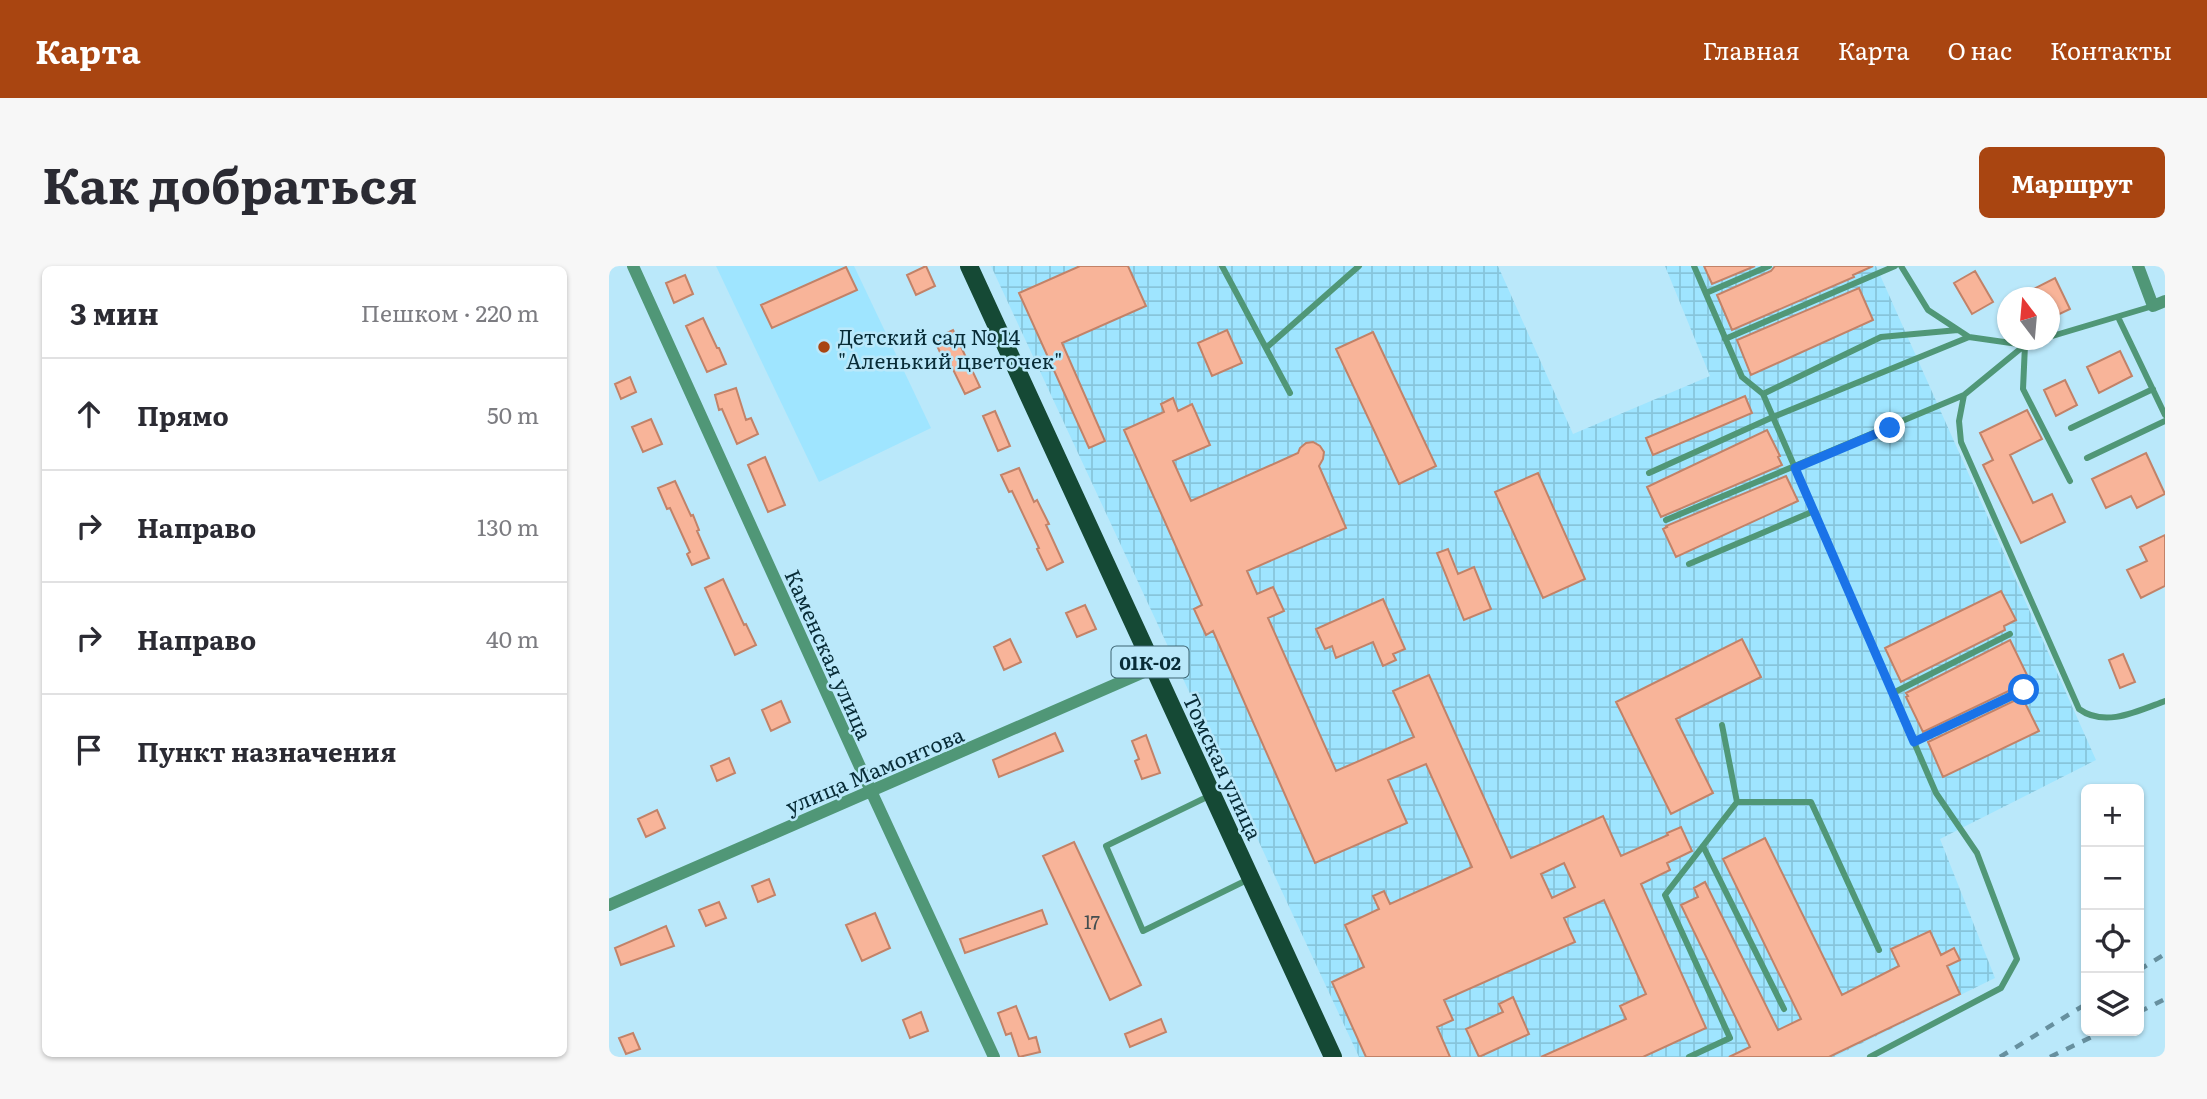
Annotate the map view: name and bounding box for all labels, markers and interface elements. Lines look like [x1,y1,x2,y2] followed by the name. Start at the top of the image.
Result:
[35,25,141,74] text: Карта
[1702,32,1800,67] text: Главная
[1838,32,1910,67] text: Карта
[1948,32,2012,67] text: О нас
[2050,32,2172,67] text: Контакты
[42,146,418,219] text: Как добраться
[1979,147,2165,218] button: Маршрут
[1997,287,2060,350] north arrow
[70,290,159,334] text: 3 мин
[361,295,539,329] text: Пешком · 220 m
[838,320,1062,375] place label: Детский сад № 14 "Аленький цветочек"
[816,339,832,355] marker: Детский сад № 14 "Аленький цветочек"
[70,395,108,433] icon: ahead
[137,395,229,434] text: Прямо
[487,397,539,431] text: 50 m
[1874,412,1905,443] route end
[70,507,108,545] icon: right
[137,507,256,546] text: Направо
[477,509,539,543] text: 130 m
[779,564,882,745] street label: Каменская улица
[70,619,108,657] icon: right
[137,619,256,658] text: Направо
[486,621,539,655] text: 40 m
[1112,646,1189,678] road number: 01К-02
[2008,674,2039,705] route start
[1177,688,1272,845] street label: Томская улица
[780,717,969,821] street label: улица Мамонтова
[70,731,108,769] icon: arrive
[137,731,396,770] text: Пункт назначения
[2081,784,2144,1036] map controls
[2081,784,2144,847] button: +
[2081,847,2144,910] button: −
[1084,908,1100,935] house number: 17
[2081,910,2144,973] button: locate
[2081,973,2144,1036] button: layers

